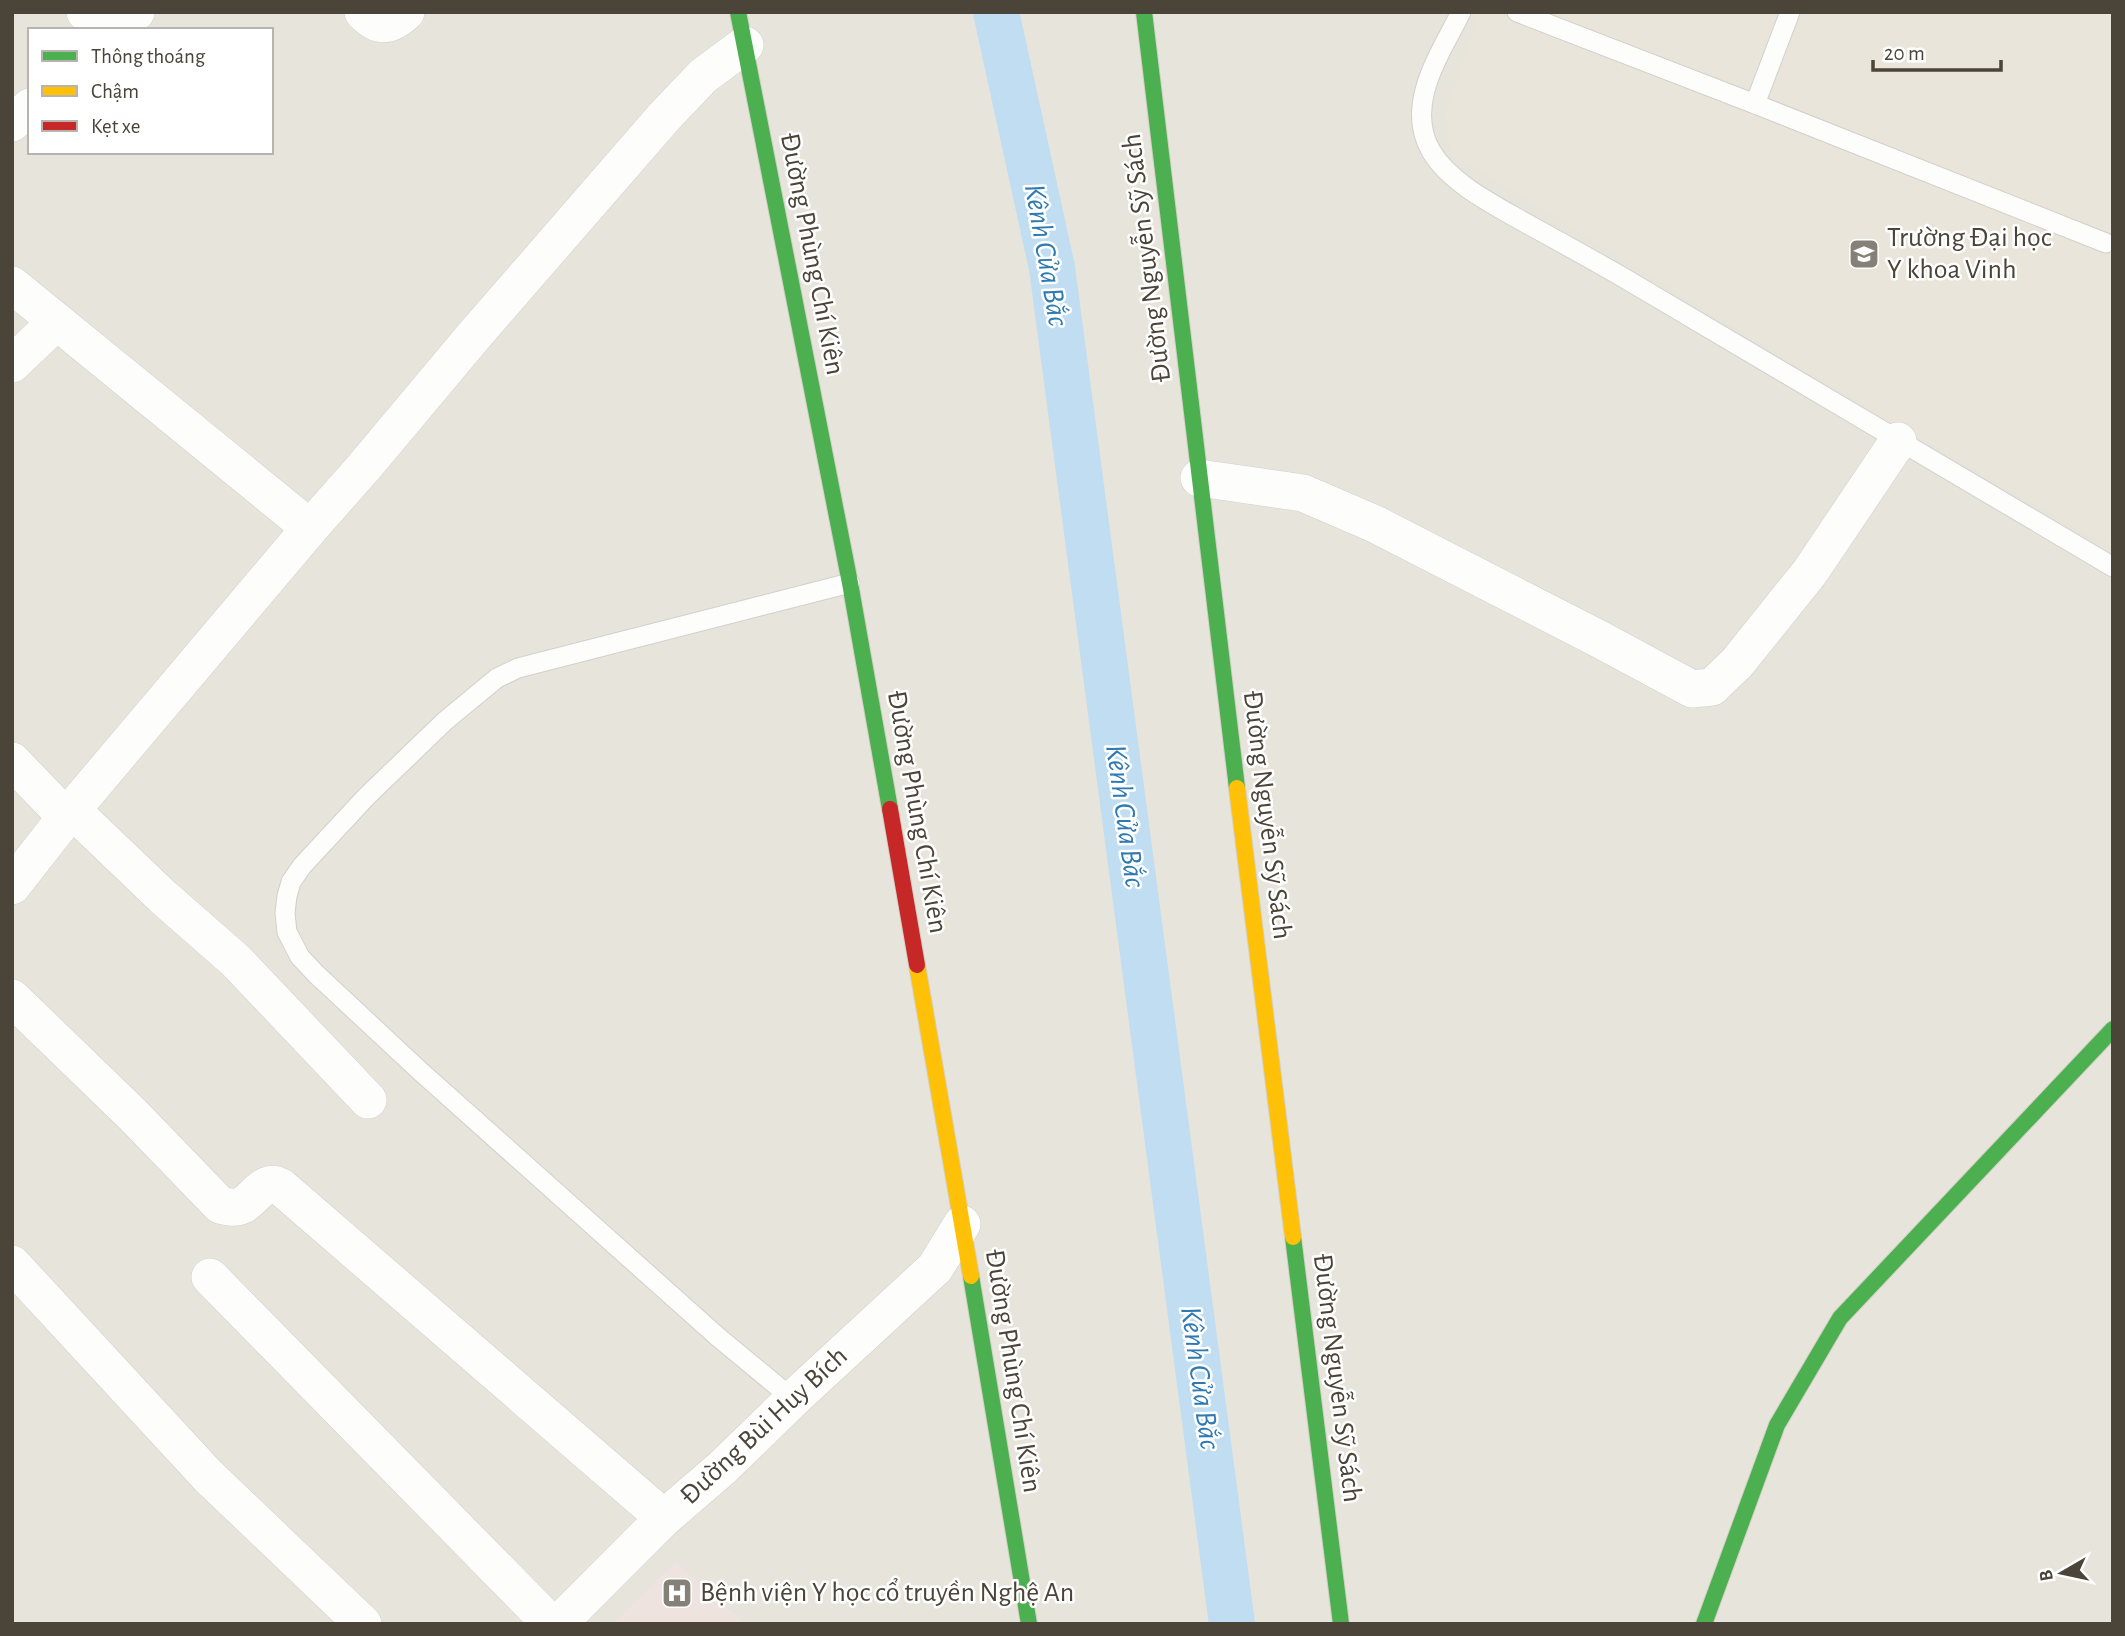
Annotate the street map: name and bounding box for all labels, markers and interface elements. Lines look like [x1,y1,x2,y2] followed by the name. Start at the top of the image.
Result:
[28,28,273,154] legend
[1873,28,2001,72] scale bar
[1884,43,1925,64] text: 20 m
[91,46,206,67] text: Thông thoáng
[91,81,139,102] text: Chậm
[91,116,140,137] text: Kẹt xe
[775,131,849,377] street label: Đường Phùng Chí Kiên
[1117,132,1176,384] street label: Đường Nguyễn Sỹ Sách
[1019,182,1073,329] water label: Kênh Cửa Bắc
[1887,224,2052,284] place label: Trường Đại học Y khoa Vinh
[1847,237,1881,271] school or university icon: Trường Đại học Y khoa Vinh
[882,688,952,936] street label: Đường Phùng Chí Kiên
[1238,689,1297,941] street label: Đường Nguyễn Sỹ Sách
[1100,743,1150,890] water label: Kênh Cửa Bắc
[980,1247,1046,1495] street label: Đường Phùng Chí Kiên
[1308,1252,1367,1504] street label: Đường Nguyễn Sỹ Sách
[1175,1305,1225,1452] water label: Kênh Cửa Bắc
[675,1342,853,1510] street label: Đường Bùi Huy Bích
[2027,1538,2097,1608] north arrow
[2036,1568,2057,1582] text: B
[660,1576,694,1610] hospital icon: Bệnh viện Y học cổ truyền Nghệ An
[700,1578,1074,1607] place label: Bệnh viện Y học cổ truyền Nghệ An

